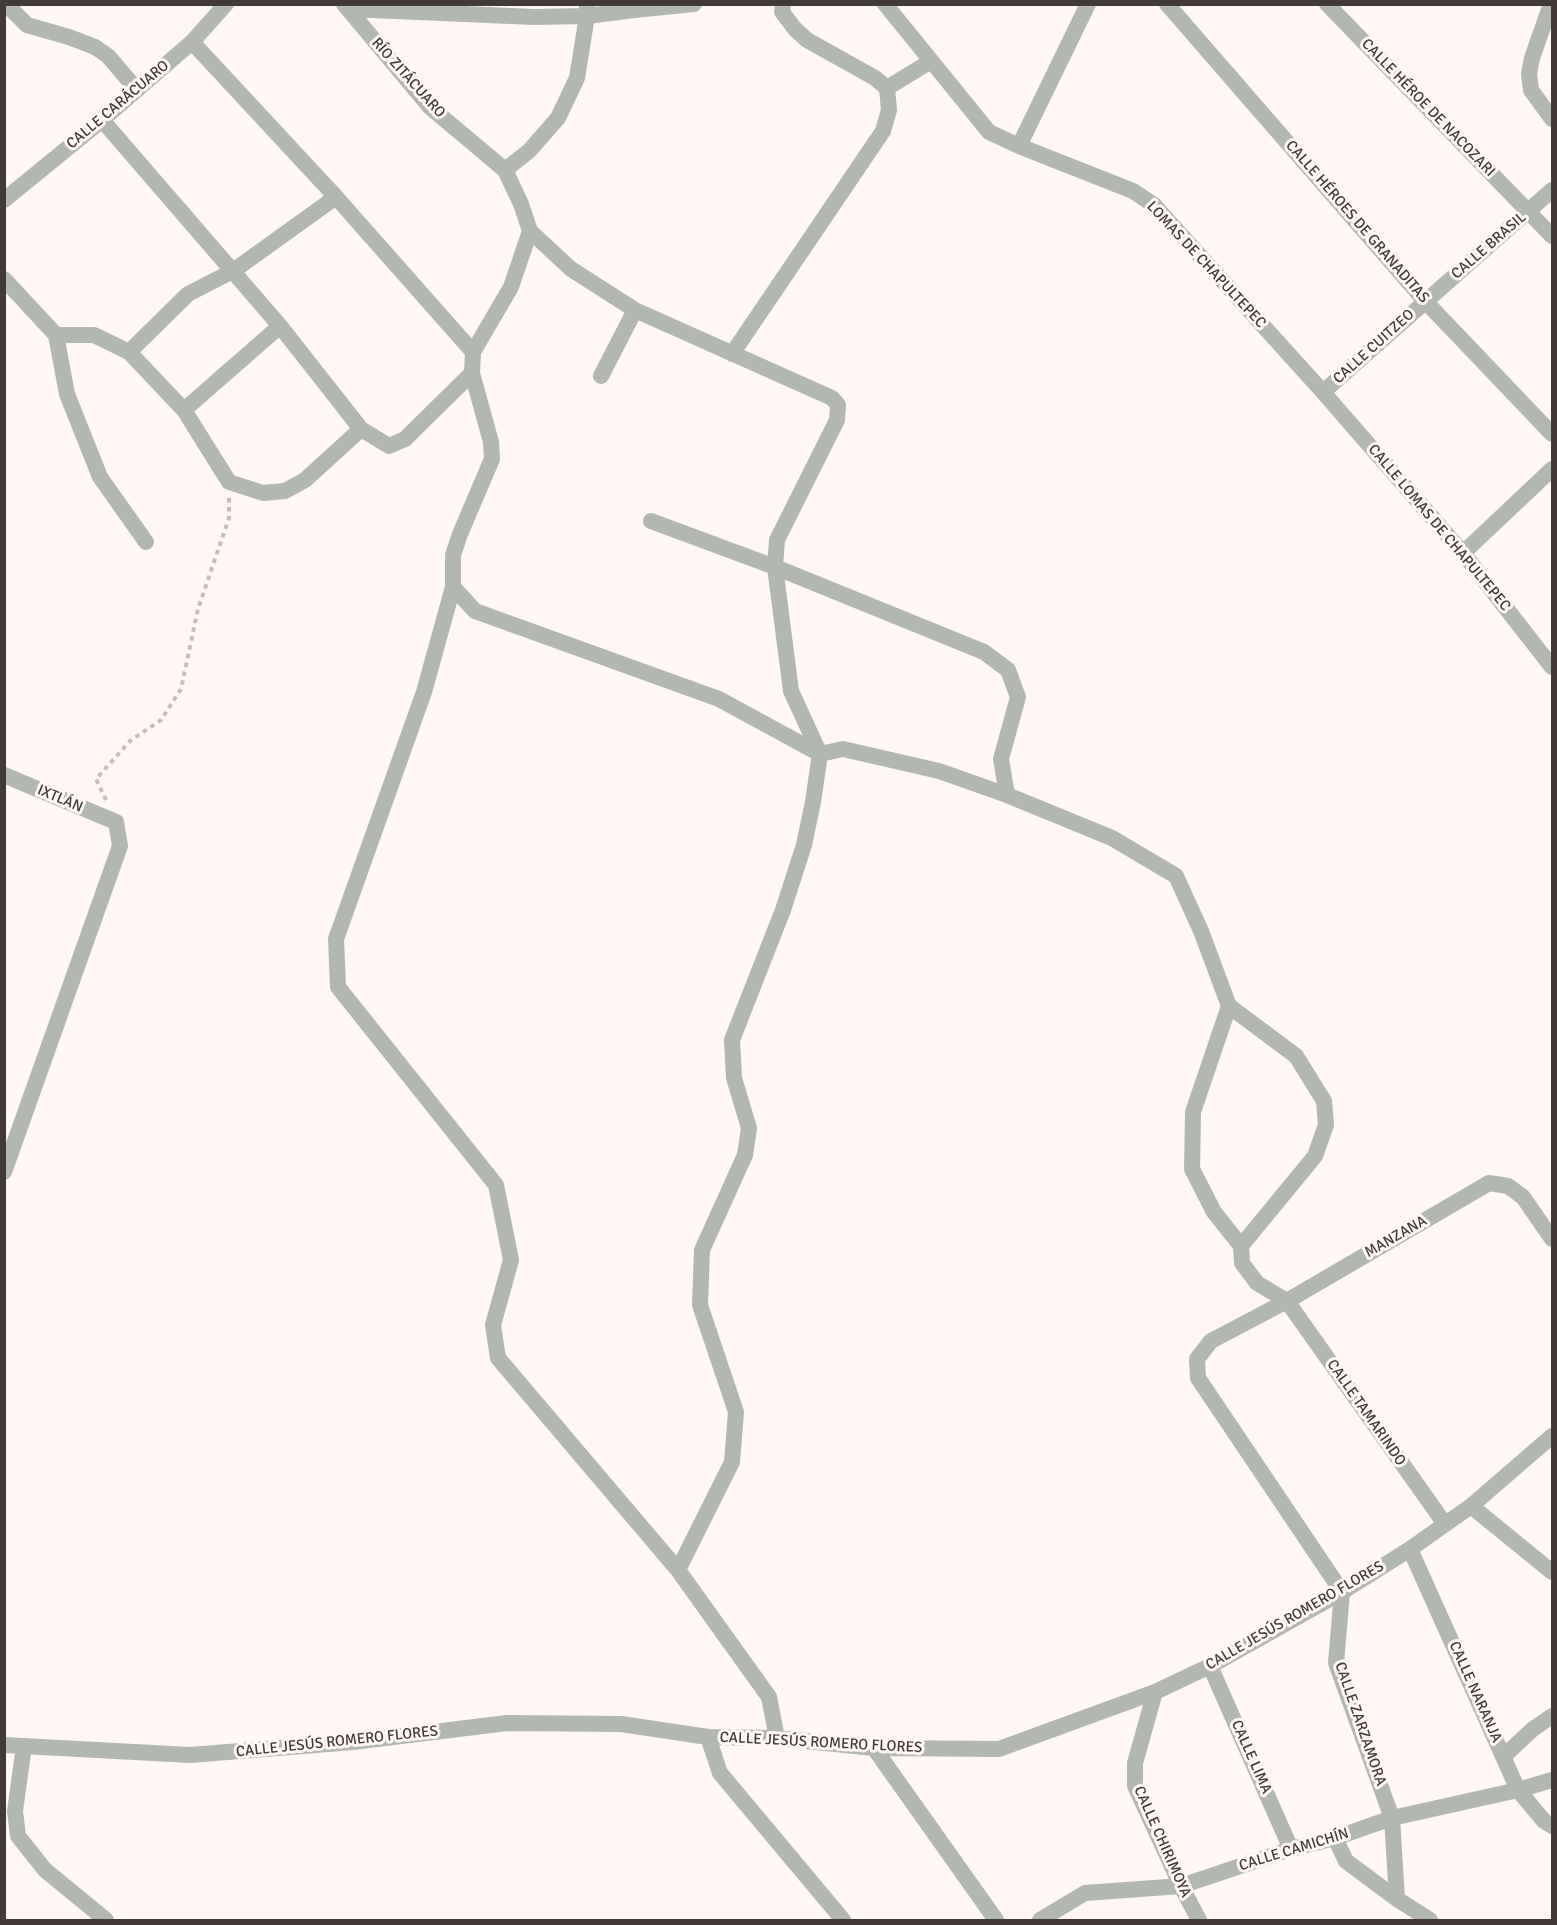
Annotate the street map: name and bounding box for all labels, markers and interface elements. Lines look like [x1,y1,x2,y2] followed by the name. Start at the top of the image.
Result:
[367,34,449,122] street label: RÍO ZITÁCUARO
[1357,35,1499,181] street label: CALLE HÉROE DE NACOZARI
[63,57,173,153] street label: CALLE CARÁCUARO
[1281,137,1433,307] street label: CALLE HÉROES DE GRANADITAS
[1143,198,1269,332] street label: LOMAS DE CHAPULTEPEC
[1448,209,1530,283] street label: CALLE BRASIL
[1330,306,1418,388] street label: CALLE CUITZEO
[1364,441,1514,615] street label: CALLE LOMAS DE CHAPULTEPEC
[35,781,85,817] street label: IXTLÁN
[1362,1212,1430,1262] street label: MANZANA
[1323,1356,1409,1470] street label: CALLE TAMARINDO
[1203,1558,1387,1674] street label: CALLE JESÚS ROMERO FLORES
[1445,1639,1505,1745] street label: CALLE NARANJA
[1330,1660,1390,1788] street label: CALLE ZARZAMORA
[1227,1717,1275,1797] street label: CALLE LIMA
[235,1722,439,1762] street label: CALLE JESÚS ROMERO FLORES
[719,1729,923,1757] street label: CALLE JESÚS ROMERO FLORES
[1129,1784,1195,1900] street label: CALLE CHIRIMOYA
[1237,1825,1351,1875] street label: CALLE CAMICHÍN

